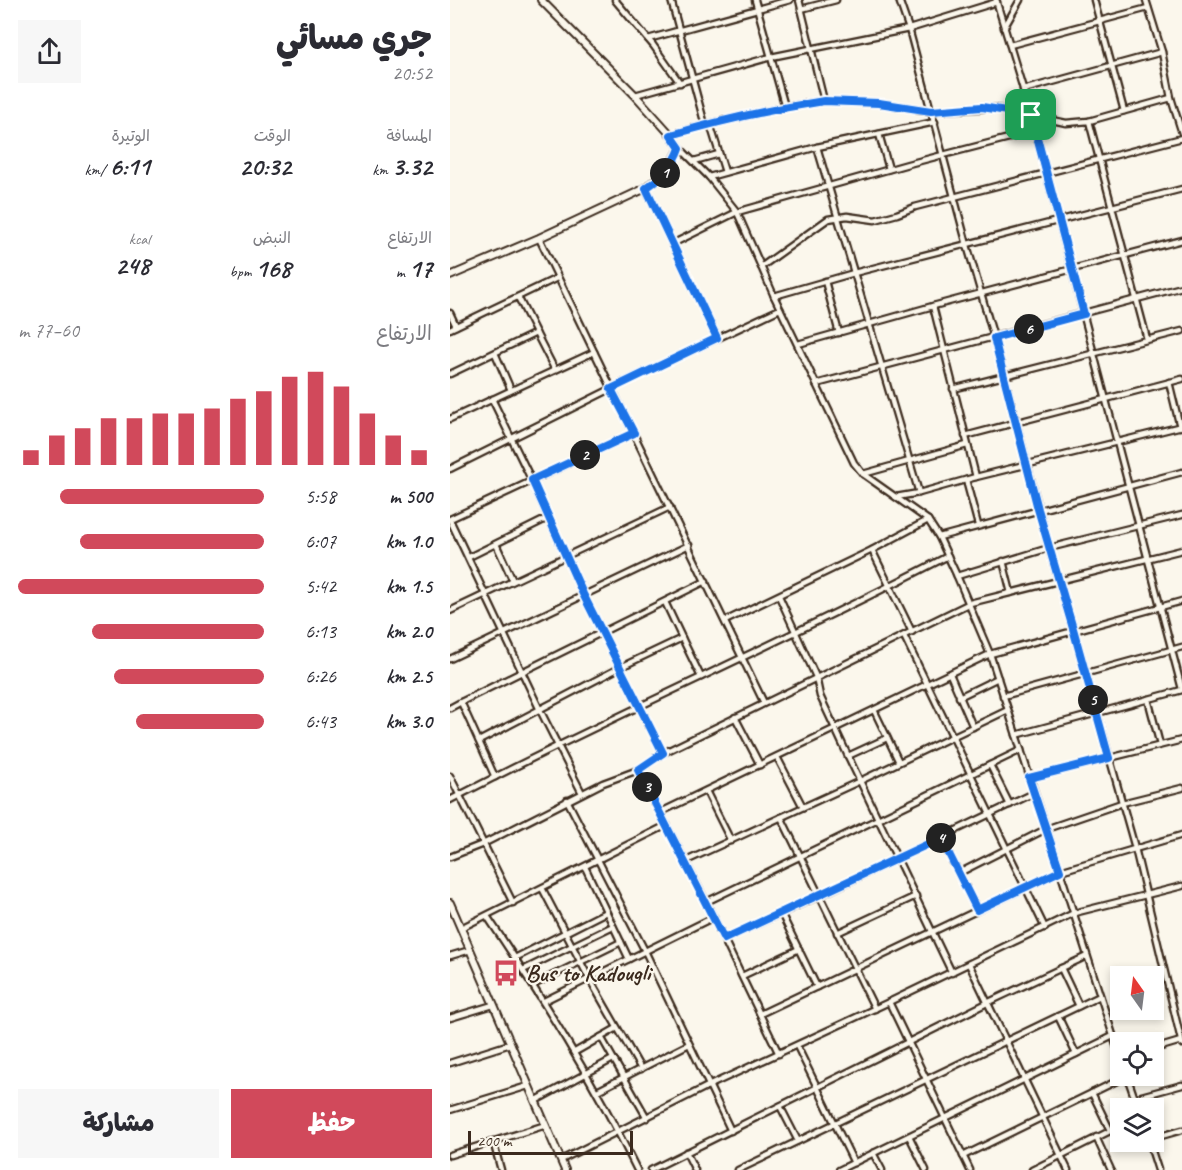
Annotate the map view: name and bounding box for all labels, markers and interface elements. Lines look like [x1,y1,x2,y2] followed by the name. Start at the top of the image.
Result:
[276,17,432,59] text: جري مسائي
[18,20,81,83] button: share
[392,61,432,86] text: 20:52
[1005,89,1056,140] pin
[1014,98,1047,131] icon: arrive
[111,126,150,146] text: الوتيرة
[254,126,291,146] text: الوقت
[386,126,432,146] text: المسافة
[109,150,150,183] text: 6:11
[239,150,291,183] text: 20:32
[392,150,432,183] text: 3.32
[650,158,680,188] pin: 1
[84,160,109,180] text: /km
[372,160,392,180] text: km
[661,163,669,183] text: 1
[253,228,291,248] text: النبض
[387,228,432,248] text: الارتفاع
[129,229,150,249] text: kcal
[115,249,150,282] text: 248
[255,252,291,285] text: 168
[409,252,432,285] text: 17
[230,262,255,282] text: bpm
[396,262,409,282] text: m
[1014,314,1044,344] pin: 6
[18,318,79,343] text: 60–77 m
[1025,319,1033,339] text: 6
[376,321,432,346] text: الارتفاع
[570,440,600,470] pin: 2
[581,445,589,465] text: 2
[305,484,336,509] text: 5:58
[389,484,432,509] text: 500 m
[305,529,336,554] text: 6:07
[385,529,432,554] text: 1.0 km
[305,574,336,599] text: 5:42
[386,574,432,599] text: 1.5 km
[305,619,336,644] text: 6:13
[385,619,432,644] text: 2.0 km
[305,664,336,689] text: 6:26
[386,664,432,689] text: 2.5 km
[1078,685,1108,715] pin: 5
[1090,690,1096,710] text: 5
[305,709,336,734] text: 6:43
[385,709,432,734] text: 3.0 km
[632,772,662,802] pin: 3
[643,777,651,797] text: 3
[926,823,956,853] pin: 4
[937,828,945,848] text: 4
[491,958,521,988] bus stop icon: Bus to Kadougli
[526,958,654,988] place label: Bus to Kadougli
[1110,966,1164,1020] north arrow
[1110,966,1164,1152] map controls
[1110,1032,1164,1086] button: locate
[18,1089,219,1158] button: مشاركة
[231,1089,432,1158] button: حفظ
[1110,1098,1164,1152] button: layers
[468,1128,633,1156] scale bar
[477,1131,511,1151] text: 200 m

